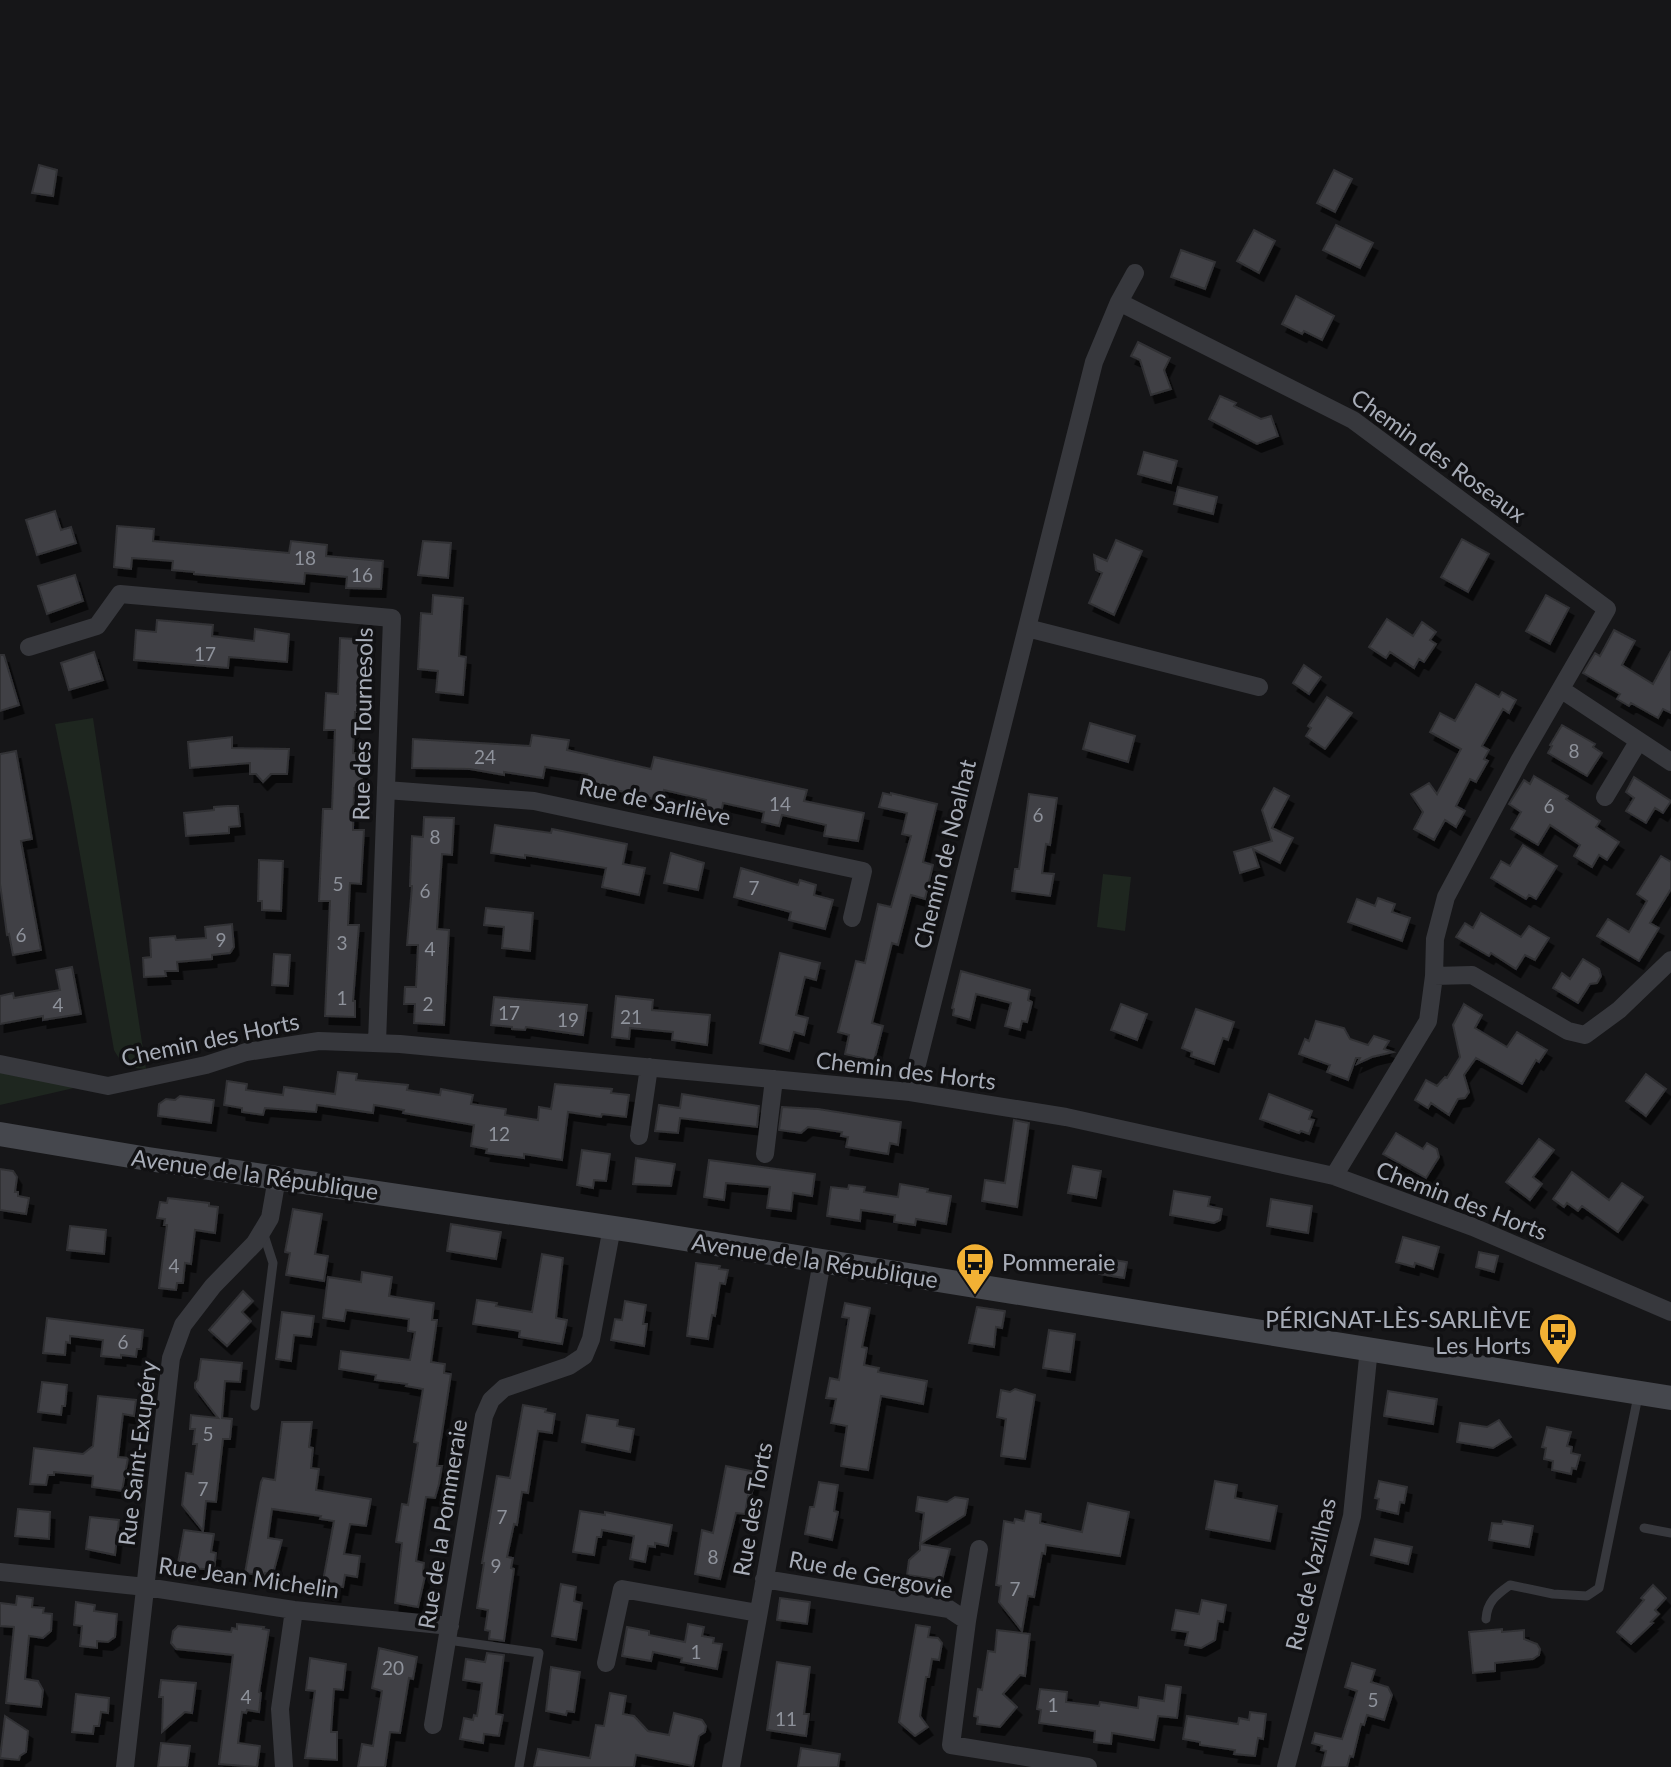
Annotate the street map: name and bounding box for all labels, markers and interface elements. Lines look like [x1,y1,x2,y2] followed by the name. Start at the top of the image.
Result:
[1346,382,1532,528] street label: Chemin des Roseaux
[294,546,316,569] house number: 18
[351,563,373,586] house number: 16
[346,627,378,821] street label: Rue des Tournesols
[194,642,216,665] house number: 17
[1568,739,1580,762] house number: 8
[474,745,496,768] house number: 24
[907,756,981,951] street label: Chemin de Noalhat
[577,771,733,831] street label: Rue de Sarliève
[769,792,791,815] house number: 14
[1543,794,1555,817] house number: 6
[1032,803,1044,826] house number: 6
[429,825,441,848] house number: 8
[332,872,344,895] house number: 5
[748,876,760,899] house number: 7
[419,879,431,902] house number: 6
[15,923,27,946] house number: 6
[215,928,227,951] house number: 9
[336,931,348,954] house number: 3
[424,937,436,960] house number: 4
[336,986,348,1009] house number: 1
[422,992,434,1015] house number: 2
[52,993,64,1016] house number: 4
[498,1001,520,1024] house number: 17
[620,1005,642,1028] house number: 21
[118,1006,302,1072] street label: Chemin des Horts
[557,1008,579,1031] house number: 19
[814,1045,998,1095] street label: Chemin des Horts
[488,1122,510,1145] house number: 12
[130,1143,380,1205] street label: Avenue de la République
[1372,1154,1552,1246] street label: Chemin des Horts
[690,1227,940,1293] street label: Avenue de la République
[954,1241,996,1296] bus stop icon: Pommeraie
[1002,1248,1116,1276] place label: Pommeraie
[168,1254,180,1277] house number: 4
[1265,1305,1531,1359] place label: PÉRIGNAT-LÈS-SARLIÈVE Les Horts
[1537,1311,1579,1366] bus stop icon: PÉRIGNAT-LÈS-SARLIÈVE Les Horts
[117,1330,129,1353] house number: 6
[112,1359,162,1547] street label: Rue Saint-Exupéry
[412,1417,472,1631] street label: Rue de la Pommeraie
[202,1422,214,1445] house number: 5
[726,1440,778,1578] street label: Rue des Torts
[197,1477,209,1500] house number: 7
[1279,1495,1341,1653] street label: Rue de Vazilhas
[496,1505,508,1528] house number: 7
[787,1544,955,1604] street label: Rue de Gergovie
[707,1545,719,1568] house number: 8
[157,1550,341,1604] street label: Rue Jean Michelin
[490,1554,502,1577] house number: 9
[1009,1577,1021,1600] house number: 7
[690,1640,702,1663] house number: 1
[382,1656,404,1679] house number: 20
[240,1685,252,1708] house number: 4
[1367,1688,1379,1711] house number: 5
[1047,1693,1059,1716] house number: 1
[775,1707,797,1730] house number: 11

